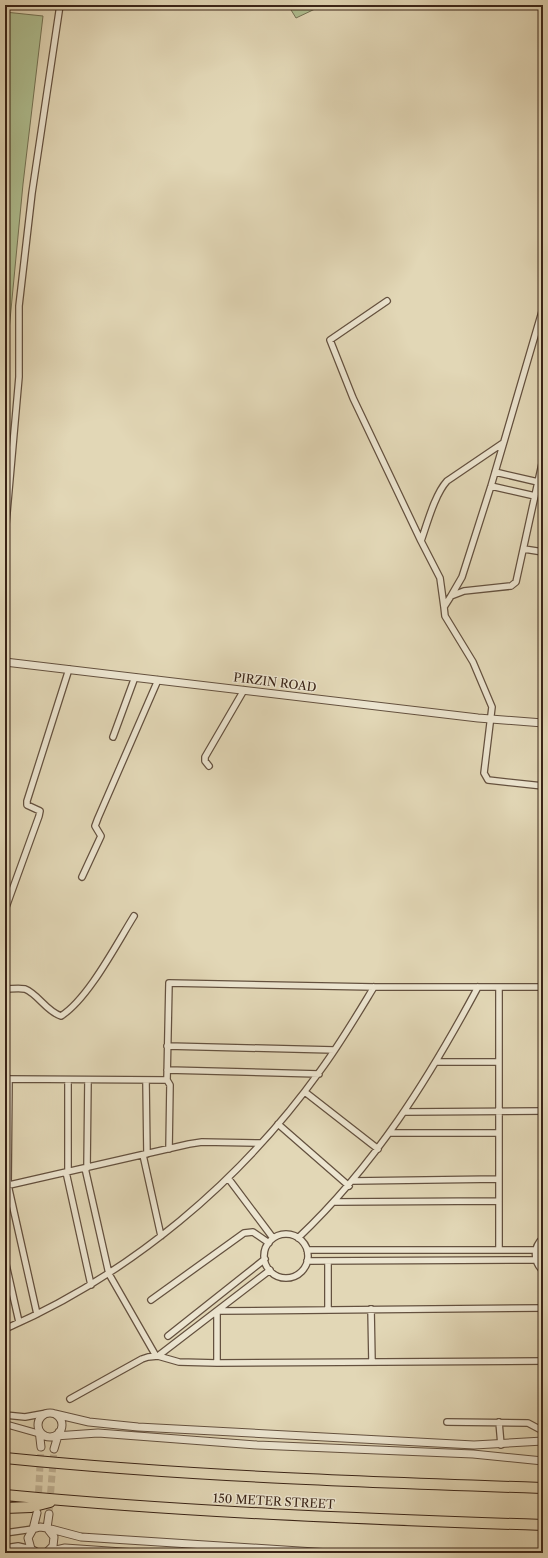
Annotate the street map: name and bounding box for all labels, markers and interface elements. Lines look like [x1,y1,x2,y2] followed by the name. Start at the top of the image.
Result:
[233,669,318,695] street label: PIRZIN ROAD
[213,1490,335,1512] street label: 150 METER STREET

